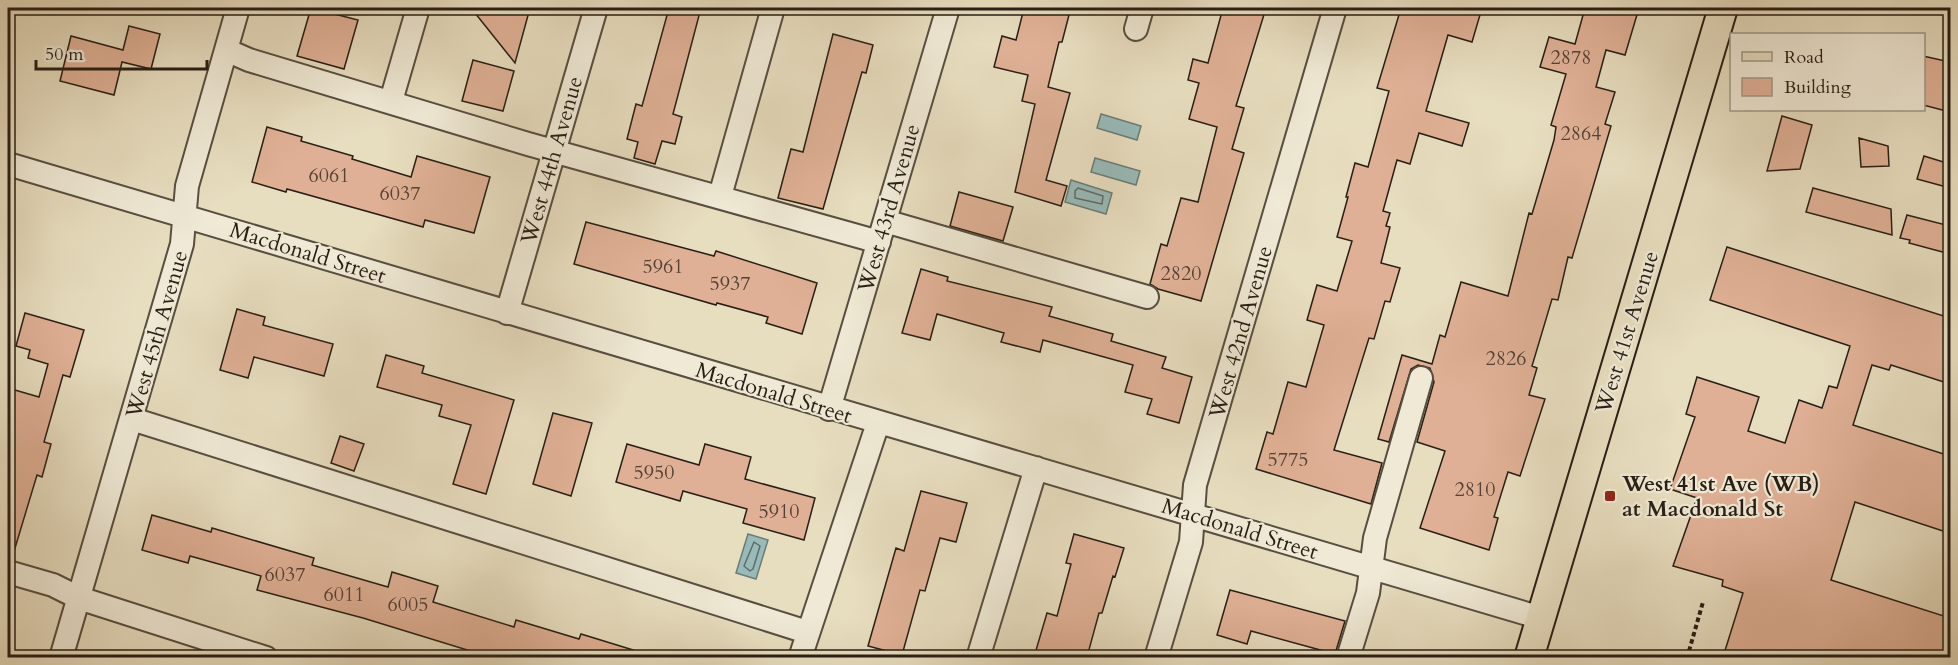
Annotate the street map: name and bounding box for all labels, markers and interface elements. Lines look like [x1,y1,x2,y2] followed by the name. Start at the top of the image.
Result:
[36,33,207,71] scale bar
[1730,33,1925,111] legend
[45,42,84,67] text: 50 m
[1551,44,1591,71] house number: 2878
[1784,45,1824,70] text: Road
[513,73,590,249] street label: West 44th Avenue
[1784,75,1852,100] text: Building
[850,120,927,297] street label: West 43rd Avenue
[1561,120,1601,147] house number: 2864
[309,162,349,189] house number: 6061
[380,180,420,207] house number: 6037
[226,215,390,291] street label: Macdonald Street
[1202,242,1280,423] street label: West 42nd Avenue
[118,247,195,423] street label: West 45th Avenue
[1588,247,1666,418] street label: West 41st Avenue
[643,253,683,280] house number: 5961
[1161,260,1201,287] house number: 2820
[710,270,750,297] house number: 5937
[1486,345,1526,372] house number: 2826
[692,355,856,431] street label: Macdonald Street
[1268,446,1308,473] house number: 5775
[634,459,674,486] house number: 5950
[1621,469,1820,524] place label: West 41st Ave (WB) at Macdonald St
[1455,476,1495,503] house number: 2810
[1603,489,1617,503] marker: West 41st Ave (WB) at Macdonald St
[1158,491,1322,567] street label: Macdonald Street
[759,498,799,525] house number: 5910
[265,561,305,588] house number: 6037
[324,581,364,608] house number: 6011
[388,591,428,618] house number: 6005

